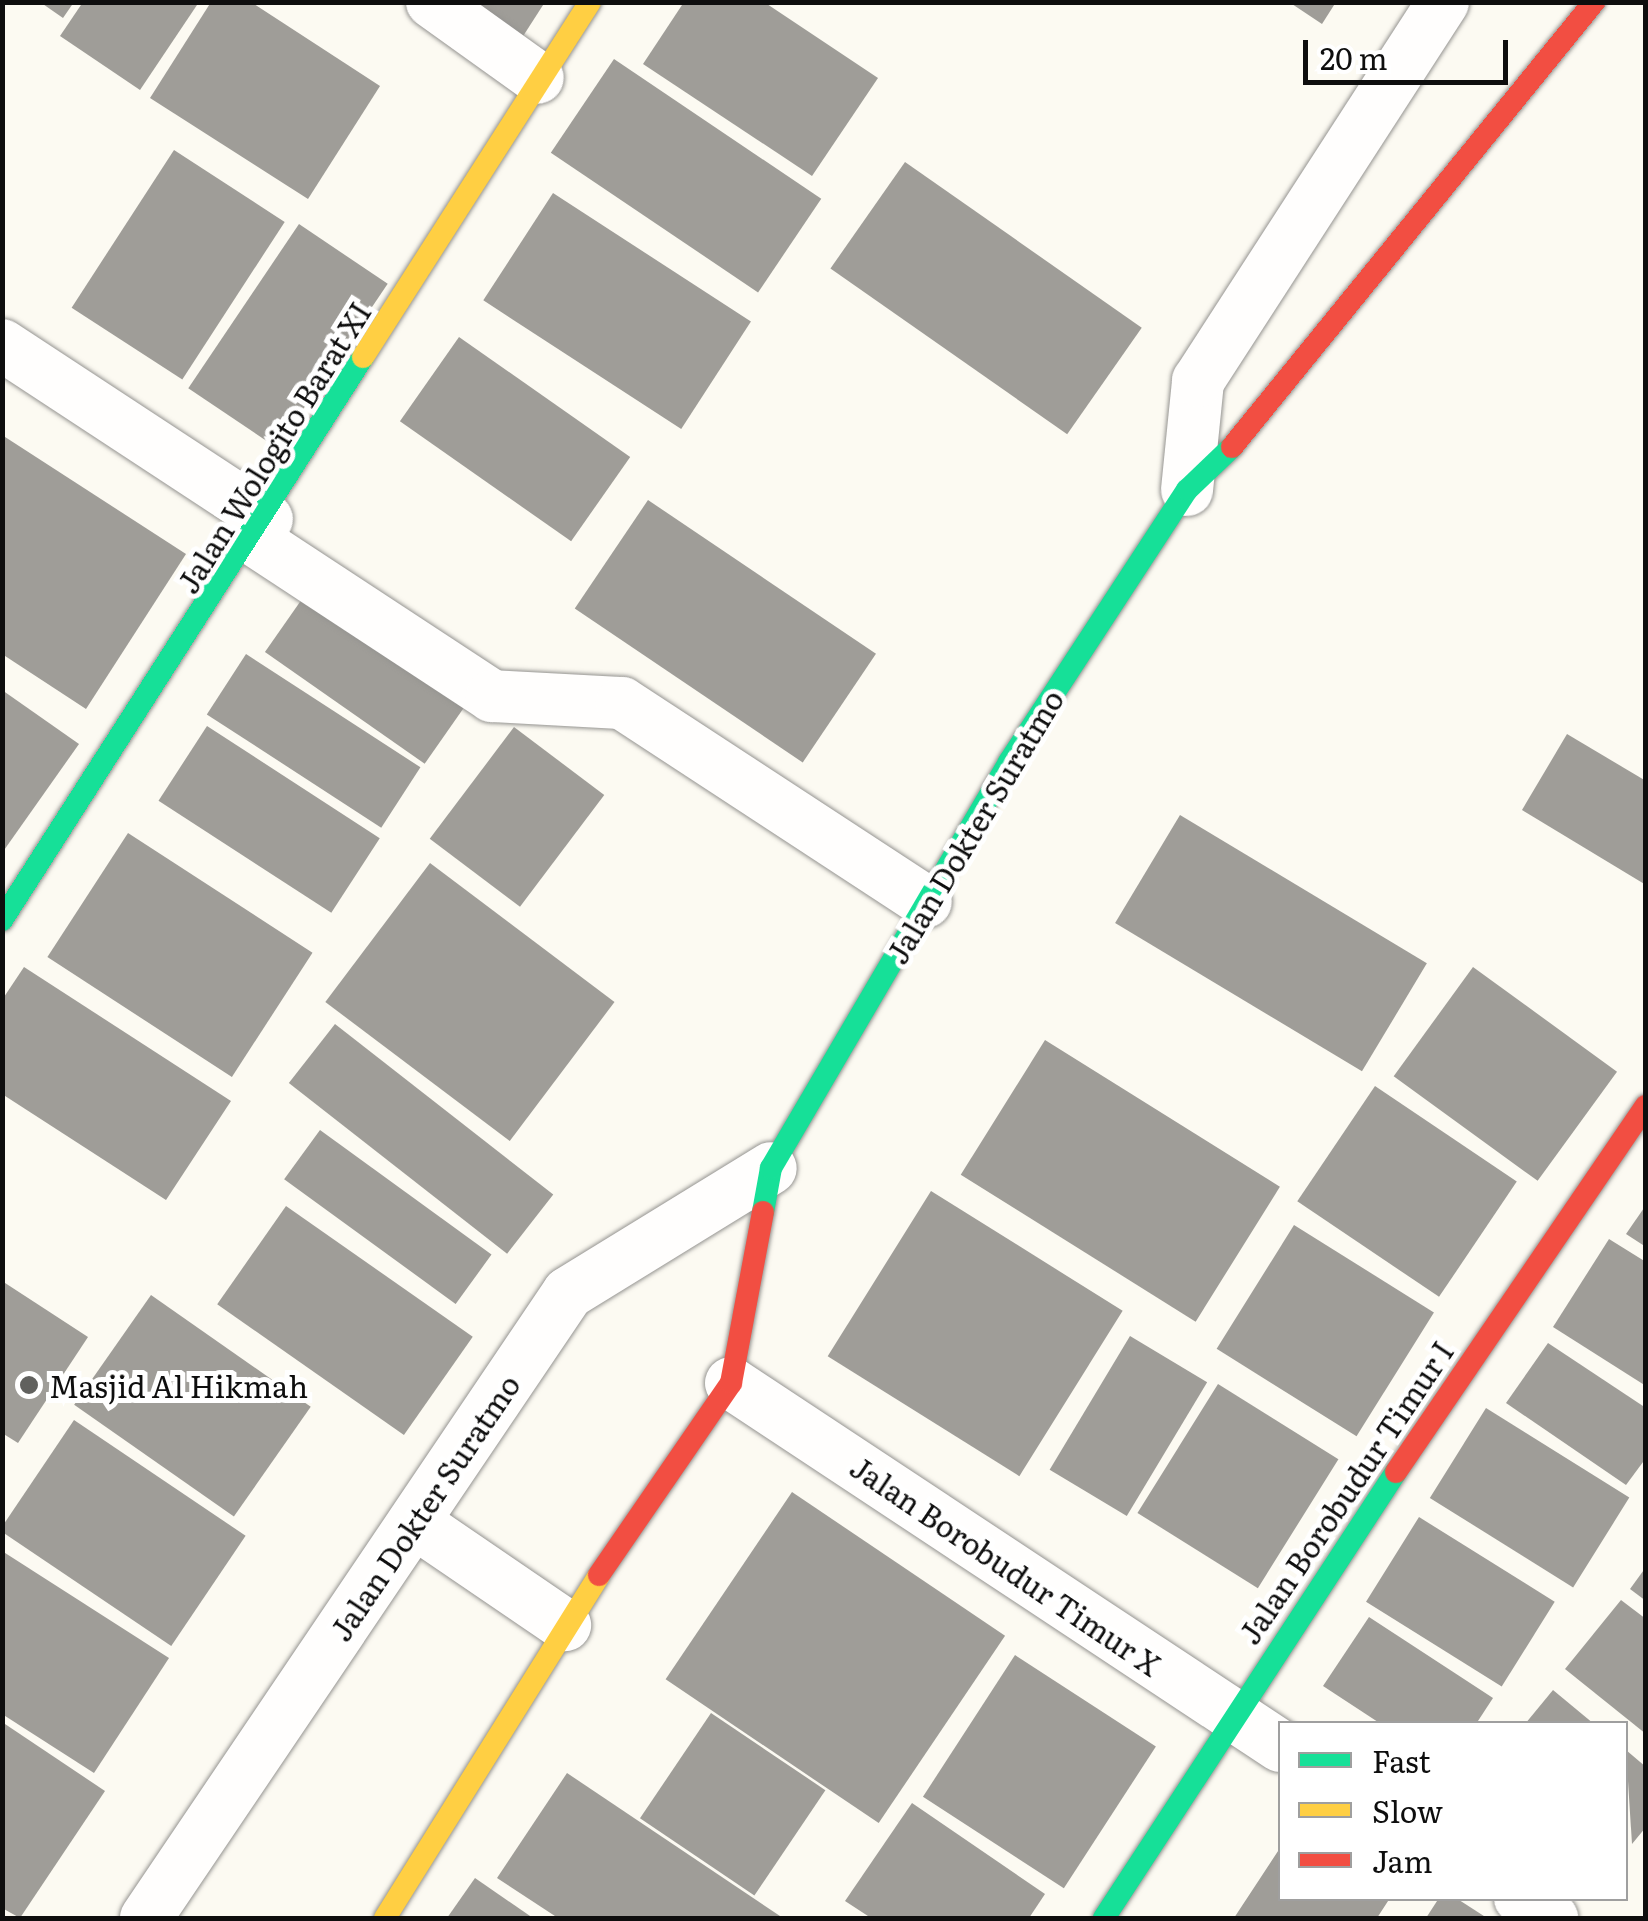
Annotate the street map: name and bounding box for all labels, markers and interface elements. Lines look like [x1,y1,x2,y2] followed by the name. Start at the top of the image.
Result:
[1308,20,1513,82] scale bar
[1320,35,1388,79] text: 20 m
[169,295,377,599] street label: Jalan Wologito Barat XI
[878,682,1070,970] street label: Jalan Dokter Suratmo
[1230,1334,1460,1650] street label: Jalan Borobudur Timur I
[49,1367,308,1403] place label: Masjid Al Hikmah
[322,1367,526,1647] street label: Jalan Dokter Suratmo
[18,1374,40,1396] marker: Masjid Al Hikmah
[844,1448,1168,1682] street label: Jalan Borobudur Timur X
[1278,1721,1628,1901] legend
[1372,1738,1431,1782] text: Fast
[1372,1788,1443,1832] text: Slow
[1372,1838,1432,1882] text: Jam

